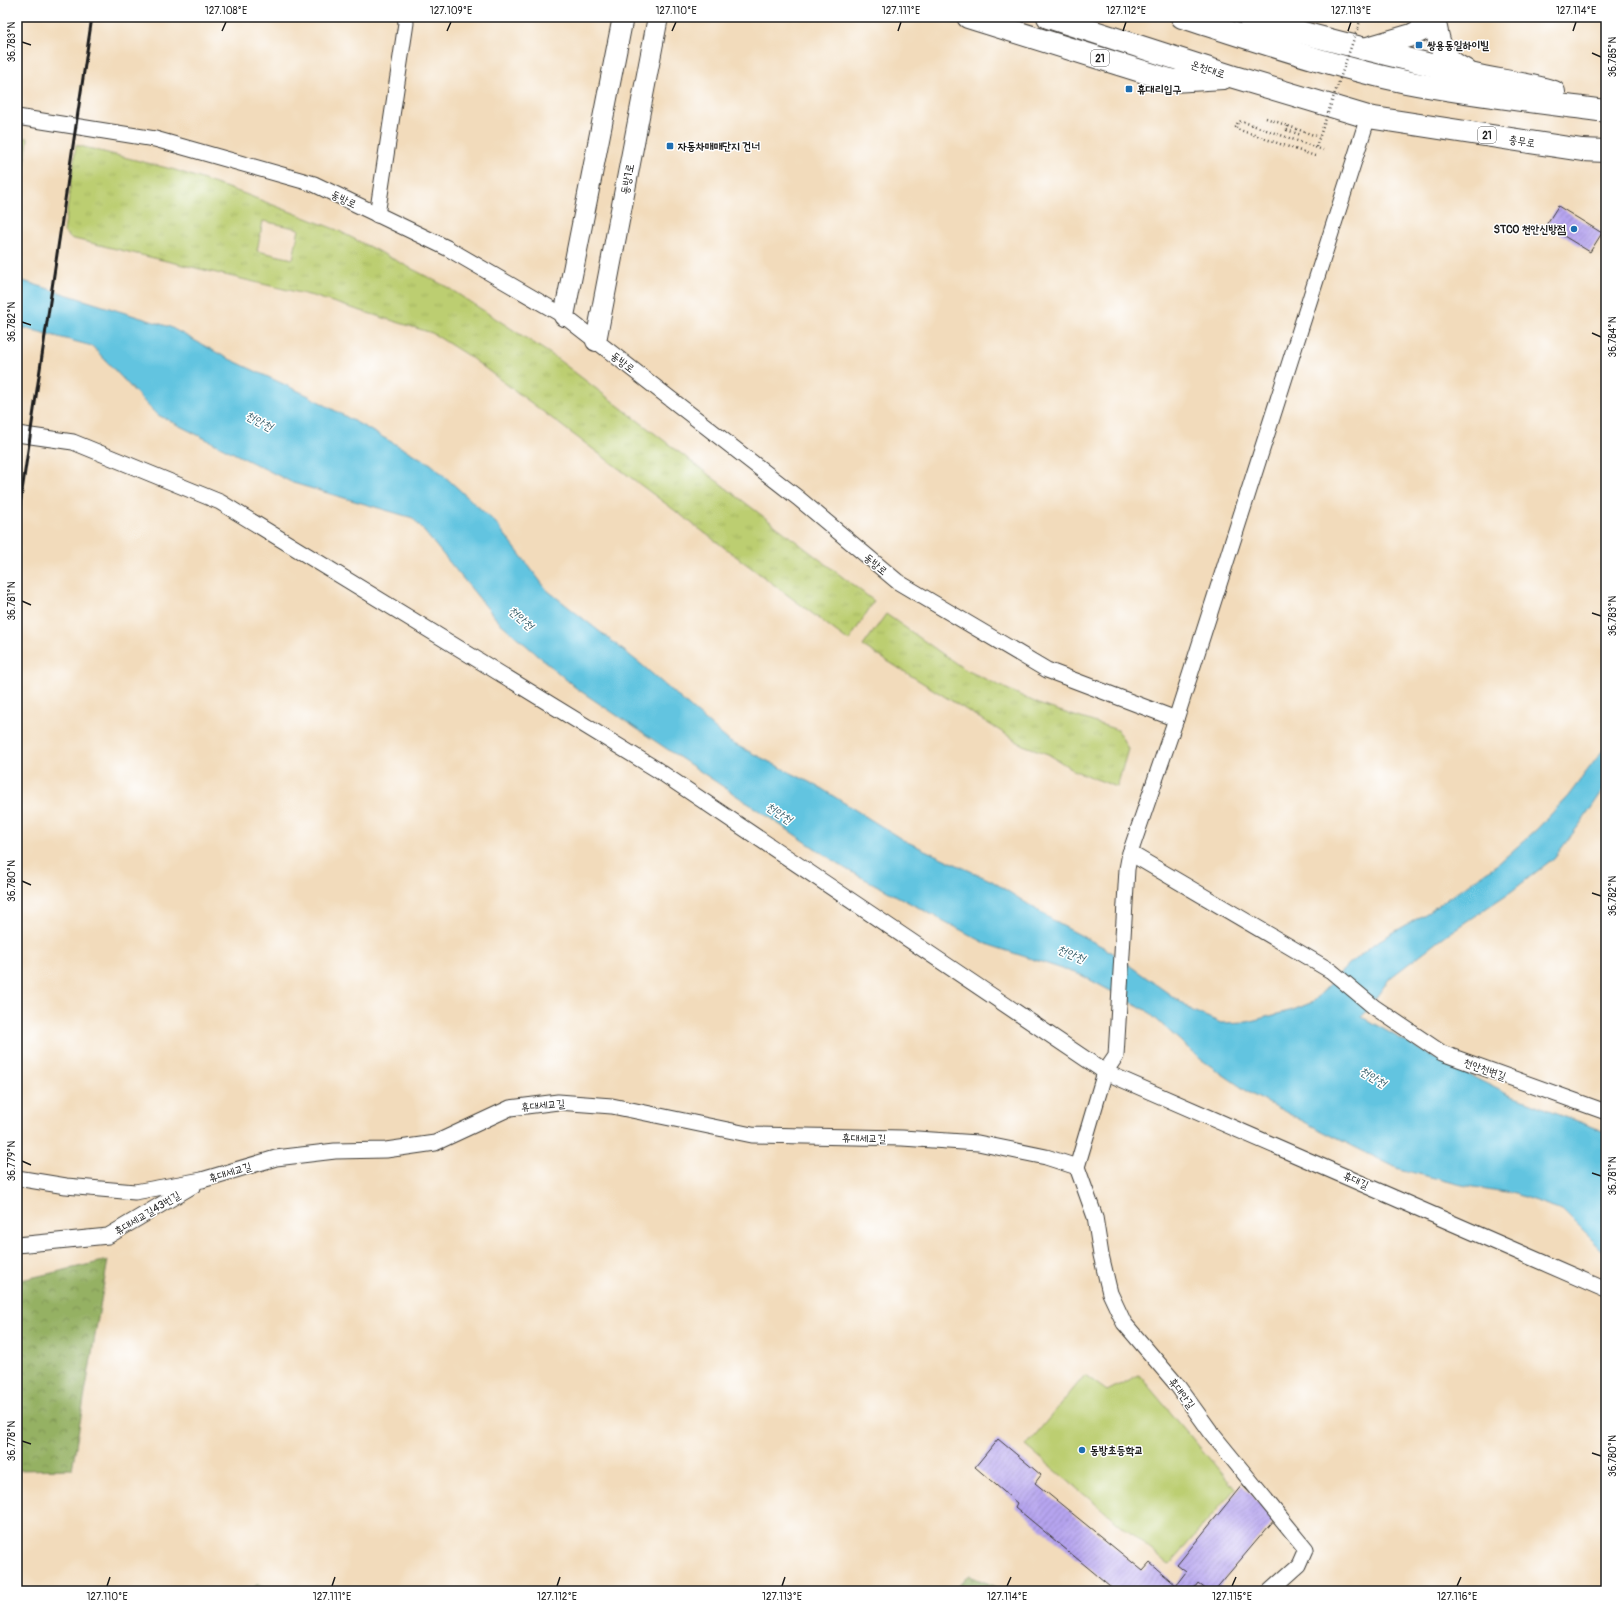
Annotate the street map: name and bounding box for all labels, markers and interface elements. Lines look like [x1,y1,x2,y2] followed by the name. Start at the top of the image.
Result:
[205,5,247,17] text: 127.108°E
[430,5,472,17] text: 127.109°E
[655,5,697,17] text: 127.110°E
[882,5,920,17] text: 127.111°E
[1106,5,1146,17] text: 127.112°E
[1331,5,1371,17] text: 127.113°E
[1556,5,1596,17] text: 127.114°E
[6,21,18,62] text: 36.783°N
[1607,37,1619,77] text: 36.785°N
[1427,39,1490,52] place label: 쌍용동일하이빌
[1414,40,1424,50] marker: 쌍용동일하이빌
[1091,50,1109,66] road number: 21
[1189,58,1227,81] street label: 온천대로
[1137,83,1181,96] place label: 휴대리입구
[1124,84,1134,94] marker: 휴대리입구
[1478,127,1496,143] road number: 21
[1508,133,1536,150] street label: 충무로
[677,140,760,153] place label: 자동차매매단지 건너
[665,141,675,151] marker: 자동차매매단지 건너
[618,163,637,195] street label: 동방1로
[329,188,359,211] street label: 동방로
[1494,223,1566,236] place label: STCO 천안신방점
[1569,224,1579,234] marker: STCO 천안신방점
[6,301,18,342] text: 36.782°N
[1607,316,1619,357] text: 36.784°N
[608,349,637,376] street label: 동방로
[242,408,276,435] water label: 천안천
[861,551,890,578] street label: 동방로
[6,581,18,620] text: 36.781°N
[1607,595,1619,636] text: 36.783°N
[505,603,538,634] water label: 천안천
[762,799,796,828] water label: 천안천
[6,860,18,902] text: 36.780°N
[1607,875,1619,916] text: 36.782°N
[1055,942,1088,968] water label: 천안천
[1462,1056,1508,1083] street label: 천안천변길
[1356,1064,1390,1092] water label: 천안천
[520,1097,566,1114] street label: 휴대세교길
[842,1132,886,1145] street label: 휴대세교길
[6,1141,18,1181] text: 36.779°N
[1607,1156,1619,1195] text: 36.781°N
[207,1160,253,1185] street label: 휴대세교길
[1341,1169,1371,1192] street label: 휴대길
[112,1189,183,1238] street label: 휴대세교길43번길
[1166,1375,1198,1411] street label: 휴대안길
[6,1421,18,1461] text: 36.778°N
[1607,1435,1619,1477] text: 36.780°N
[1090,1444,1143,1457] place label: 동방초등학교
[1077,1445,1087,1455] marker: 동방초등학교
[86,1591,128,1603] text: 127.110°E
[313,1591,351,1603] text: 127.111°E
[537,1591,577,1603] text: 127.112°E
[762,1591,802,1603] text: 127.113°E
[987,1591,1027,1603] text: 127.114°E
[1212,1591,1252,1603] text: 127.115°E
[1437,1591,1477,1603] text: 127.116°E

